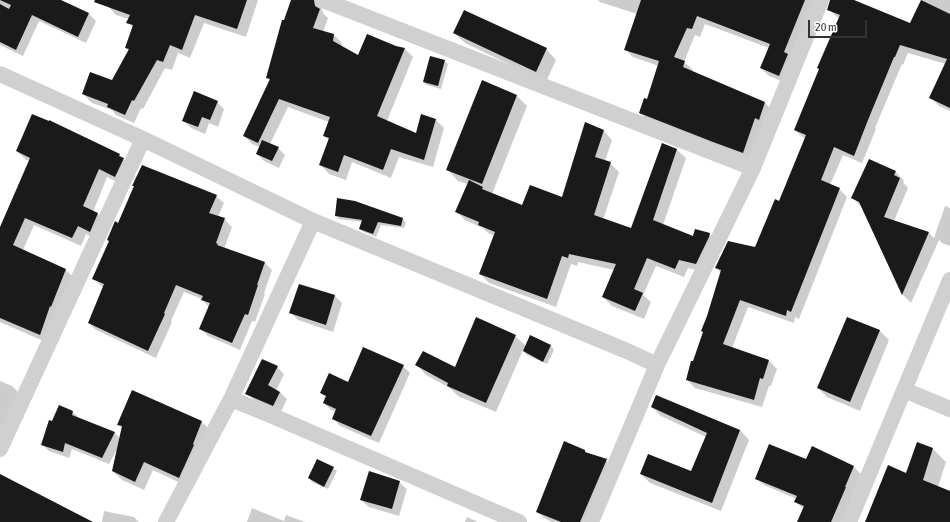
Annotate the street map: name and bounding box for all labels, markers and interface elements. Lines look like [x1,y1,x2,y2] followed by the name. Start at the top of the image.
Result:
[810,12,869,38] scale bar
[815,20,837,34] text: 20 m

